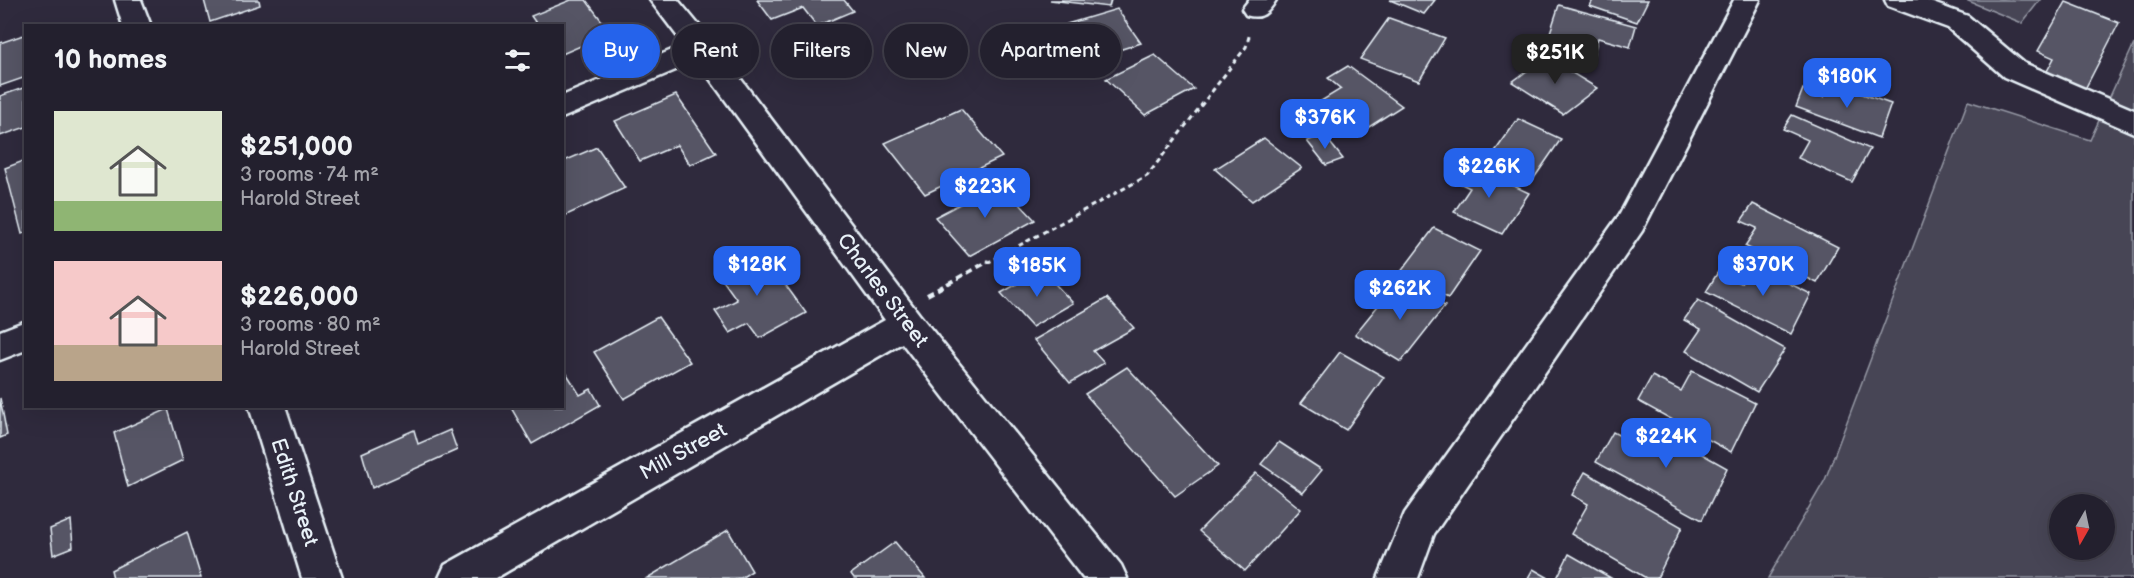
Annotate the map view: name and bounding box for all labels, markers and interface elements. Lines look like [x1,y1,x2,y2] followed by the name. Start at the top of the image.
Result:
[582,24,660,78] chip: Buy
[672,24,759,78] chip: Rent
[771,24,872,78] chip: Filters
[884,24,968,78] chip: New
[980,24,1121,78] chip: Apartment
[1513,34,1597,85] pin: $251K
[1526,41,1584,65] text: $251K
[501,44,534,77] icon: filters
[54,45,167,76] text: 10 homes
[1805,58,1889,109] pin: $180K
[1817,65,1877,89] text: $180K
[1283,99,1367,150] pin: $376K
[1294,106,1356,130] text: $376K
[240,132,353,163] text: $251,000
[102,135,174,207] icon: home
[1447,148,1531,199] pin: $226K
[1458,155,1520,179] text: $226K
[240,163,379,187] text: 3 rooms · 74 m²
[943,168,1027,219] pin: $223K
[954,175,1016,199] text: $223K
[240,187,360,211] text: Harold Street
[832,228,934,353] street label: Charles Street
[715,246,799,297] pin: $128K
[1721,246,1805,297] pin: $370K
[995,247,1079,298] pin: $185K
[727,253,787,277] text: $128K
[1732,253,1794,277] text: $370K
[1008,254,1066,278] text: $185K
[1358,270,1442,321] pin: $262K
[1369,277,1431,301] text: $262K
[240,282,358,313] text: $226,000
[102,285,174,357] icon: home
[240,313,381,337] text: 3 rooms · 80 m²
[240,337,360,361] text: Harold Street
[635,417,731,485] street label: Mill Street
[1624,418,1708,469] pin: $224K
[1635,425,1697,449] text: $224K
[265,435,324,550] street label: Edith Street
[2049,494,2115,560] north arrow
[2049,494,2115,560] map controls

